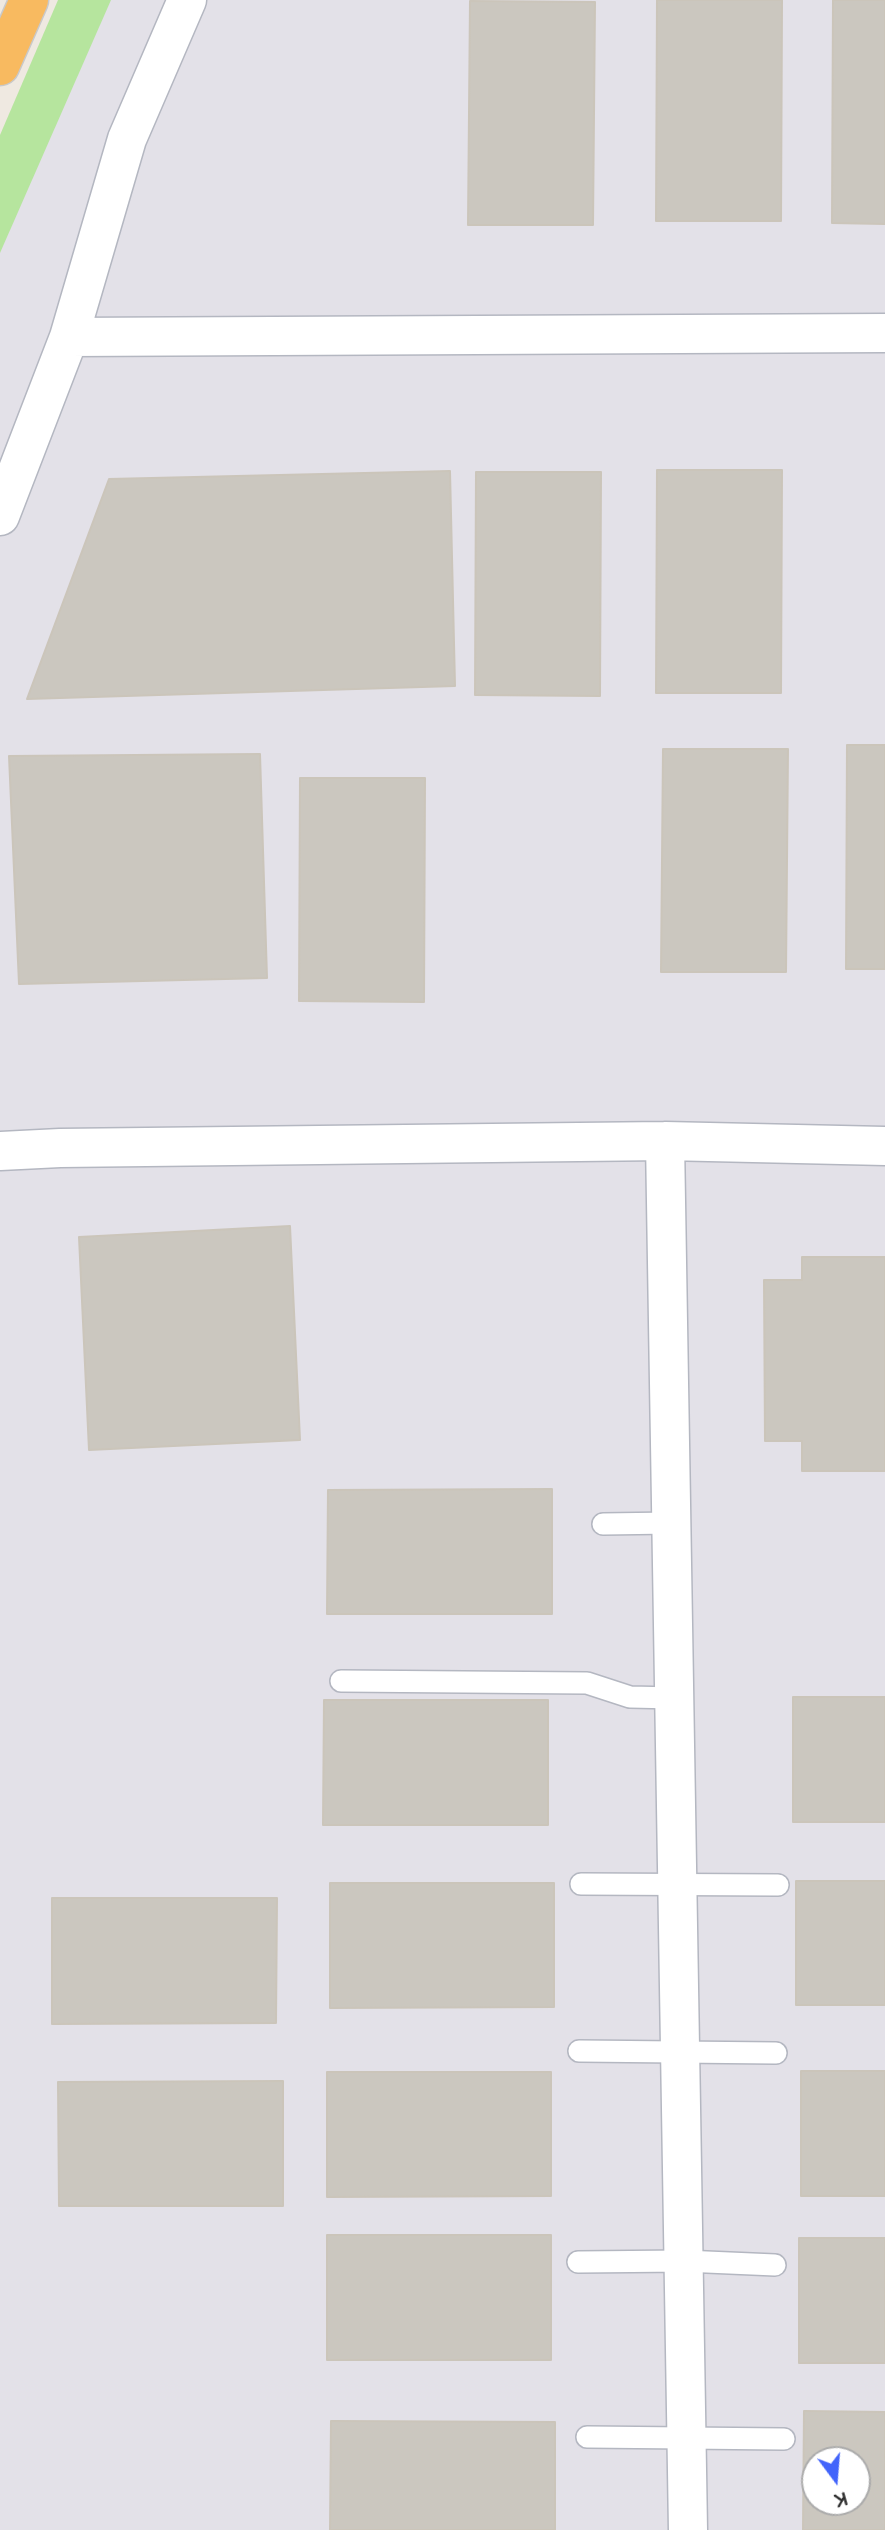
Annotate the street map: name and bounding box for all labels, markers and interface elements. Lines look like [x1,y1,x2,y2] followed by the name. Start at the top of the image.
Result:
[801,2446,871,2516] north arrow
[832,2487,850,2512] text: K

